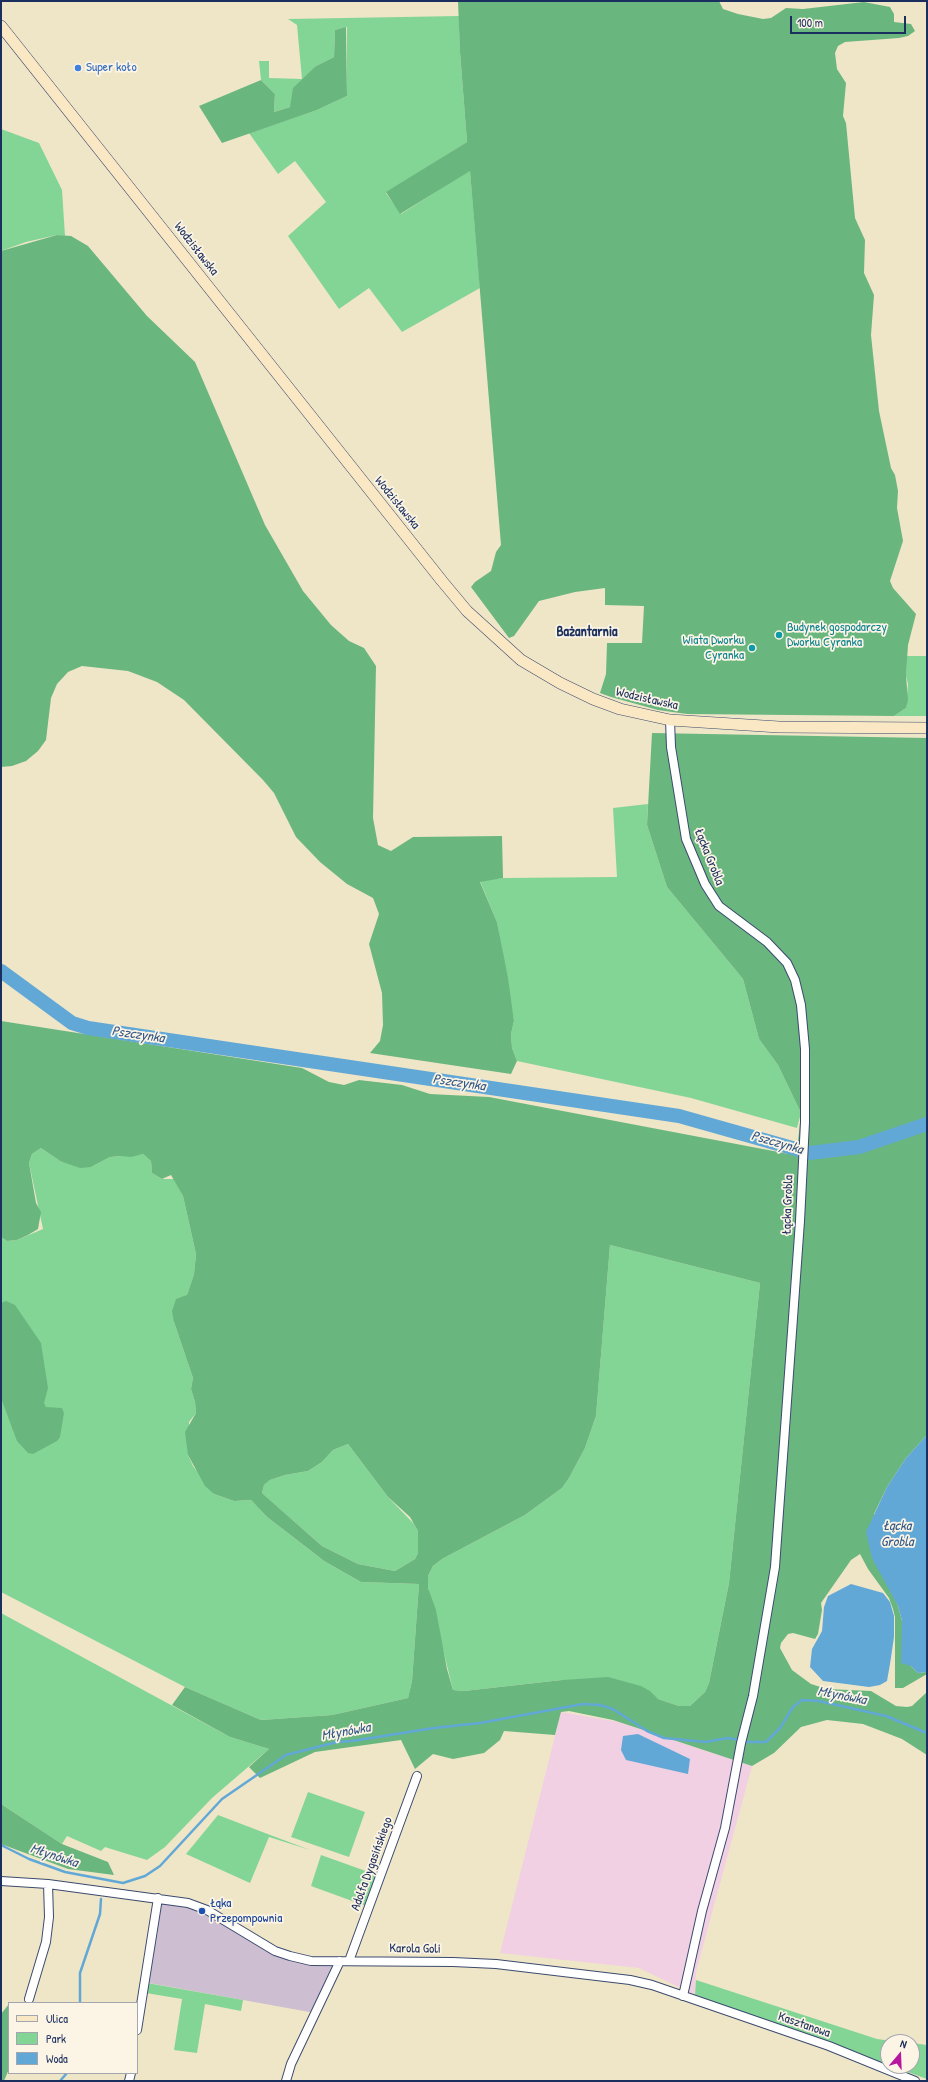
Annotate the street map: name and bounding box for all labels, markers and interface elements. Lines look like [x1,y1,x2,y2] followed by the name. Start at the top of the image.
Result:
[792,8,908,34] scale bar
[797,14,823,31] text: 100 m
[86,60,137,76] place label: Super koło
[73,63,83,73] marker: Super koło
[170,219,222,279] street label: Wodzisławska
[371,473,423,533] street label: Wodzisławska
[787,620,887,651] place label: Budynek gospodarczy Dworku Cyranka
[556,624,618,640] district label: Bażantarnia
[774,630,784,640] marker: Budynek gospodarczy Dworku Cyranka
[682,633,744,664] place label: Wiata Dworku Cyranka
[747,643,757,653] marker: Wiata Dworku Cyranka
[614,684,680,714] street label: Wodzisławska
[691,826,727,888] street label: Łącka Grobla
[111,1023,165,1047] water label: Pszczynka
[432,1071,486,1095] water label: Pszczynka
[749,1128,805,1158] water label: Pszczynka
[779,1175,797,1235] street label: Łącka Grobla
[881,1518,913,1550] water label: Łącka Grobla
[816,1683,868,1709] water label: Młynówka
[320,1719,372,1745] water label: Młynówka
[348,1815,396,1913] street label: Adolfa Dygasińskiego
[28,1840,80,1872] water label: Młynówka
[210,1896,282,1927] place label: Łąka Przepompownia
[197,1906,207,1916] marker: Łąka Przepompownia
[389,1941,441,1957] street label: Karola Goli
[8,2002,138,2074] legend
[776,2009,832,2041] street label: Kasztanowa
[46,2010,68,2027] text: Ulica
[46,2030,66,2047] text: Park
[880,2034,920,2074] north arrow
[899,2036,909,2051] text: N
[46,2050,68,2067] text: Woda

